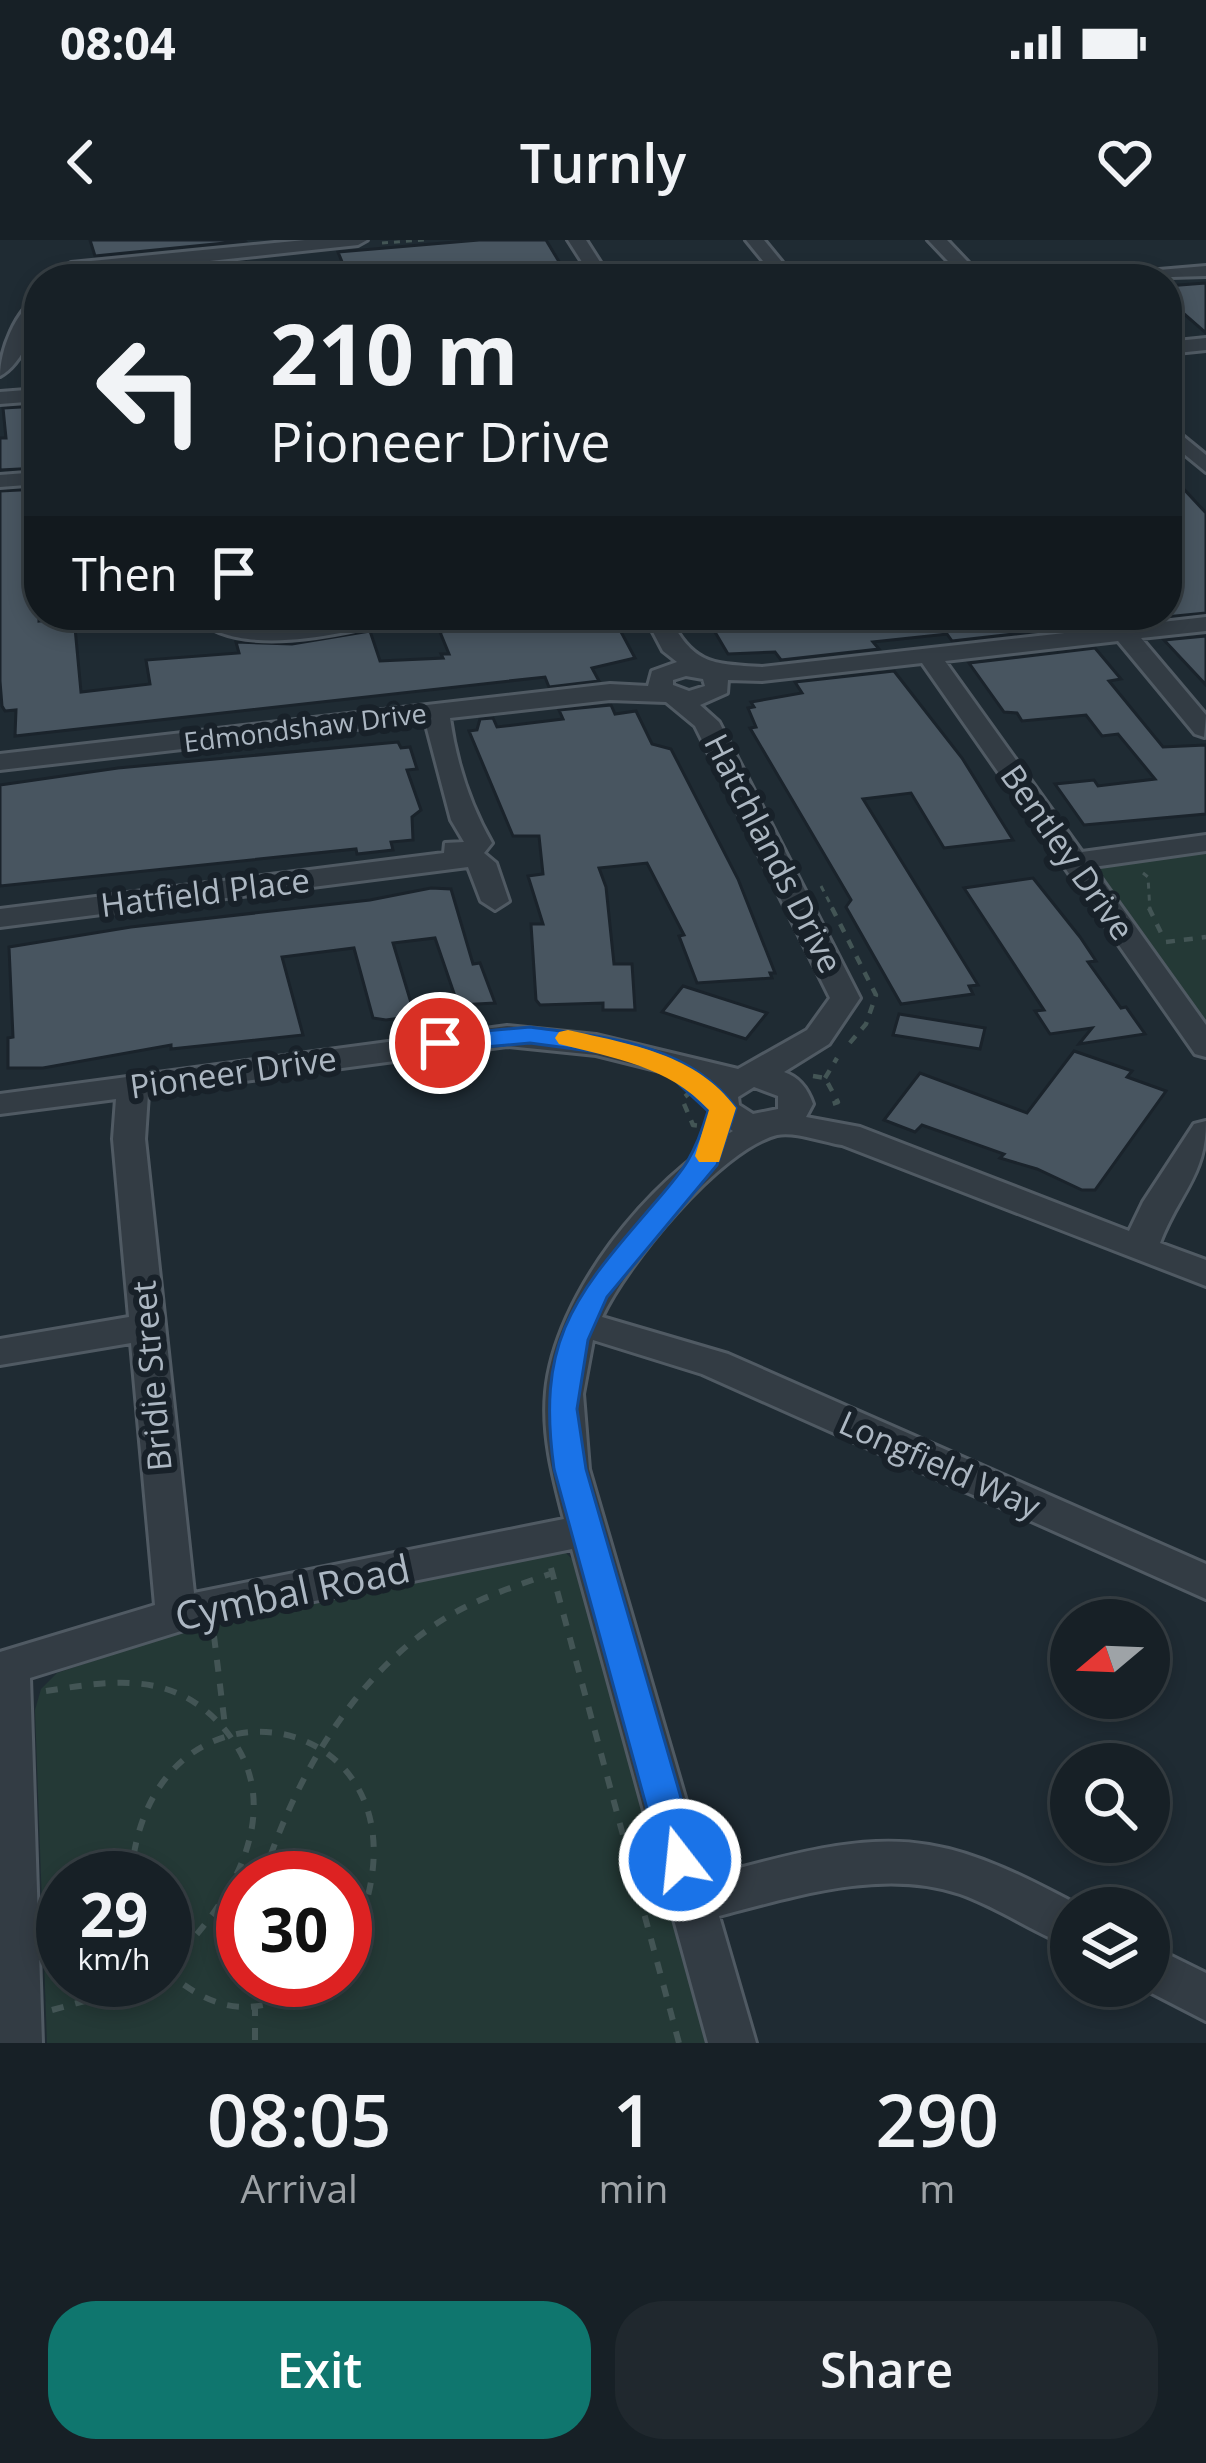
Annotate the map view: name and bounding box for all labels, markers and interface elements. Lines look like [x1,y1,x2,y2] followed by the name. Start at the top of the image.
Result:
[60,12,176,73] text: 08:04
[520,125,686,199] text: Turnly
[48,129,114,195] icon: back
[1092,129,1158,195] icon: heart
[270,295,518,410] text: 210 m
[72,312,228,468] icon: left
[270,404,611,478] text: Pioneer Drive
[201,540,267,606] icon: arrive
[72,543,177,604] text: Then
[182,694,428,760] street label: Edmondshaw Drive
[694,726,854,980] street label: Hatchlands Drive
[991,755,1145,949] street label: Bentley Drive
[98,857,312,927] street label: Hatfield Place
[389,992,491,1094] pin
[407,1010,473,1076] icon: arrive
[127,1035,339,1109] street label: Pioneer Drive
[120,1279,182,1473] street label: Bridie Street
[832,1400,1048,1529] street label: Longfield Way
[170,1540,414,1642] street label: Cymbal Road
[1050,1599,1170,1719] north arrow
[1050,1599,1170,2007] map controls
[1050,1743,1170,1863] button: search
[617,1797,743,1923] position arrow
[216,1851,372,2007] speed limit sign: 30
[80,1873,148,1955] text: 29
[1050,1887,1170,2007] button: layers
[78,1938,150,1979] text: km/h
[207,2070,391,2168] text: 08:05
[613,2070,654,2168] text: 1
[875,2070,999,2168] text: 290
[241,2161,358,2214] text: Arrival
[599,2161,668,2214] text: min
[919,2161,955,2214] text: m
[48,2301,591,2439] button: Exit
[615,2301,1158,2439] button: Share

